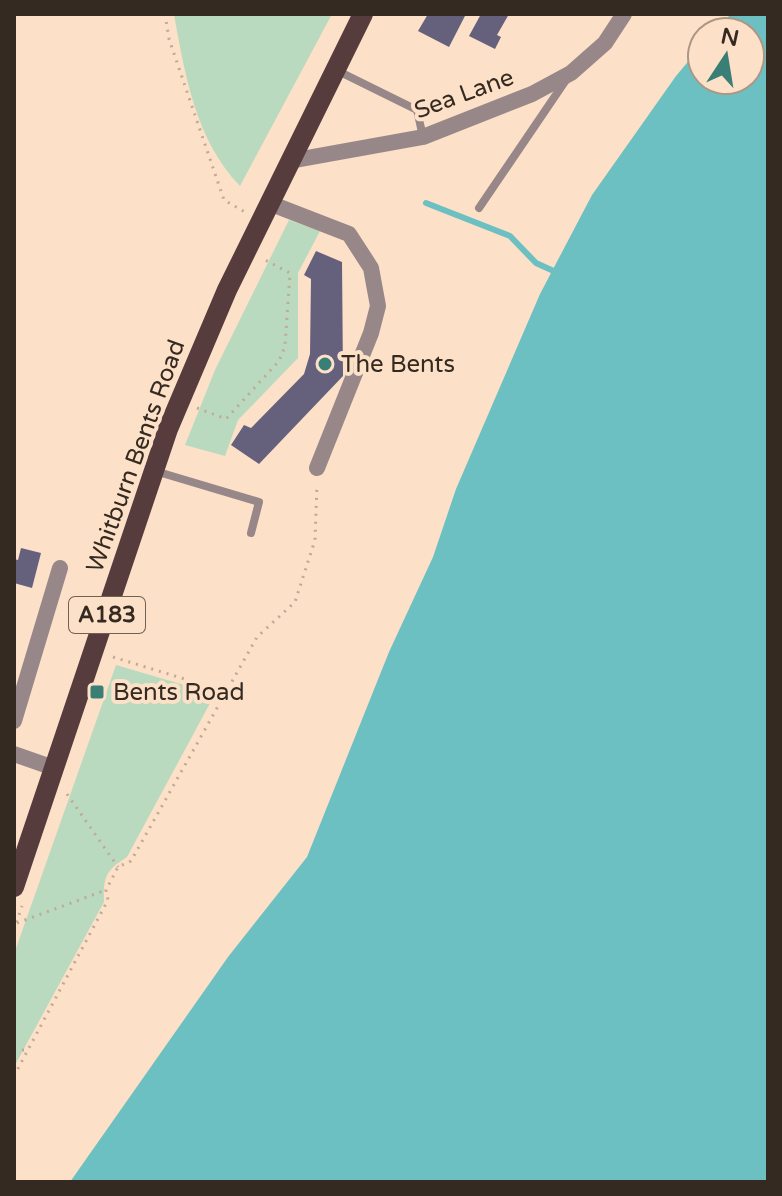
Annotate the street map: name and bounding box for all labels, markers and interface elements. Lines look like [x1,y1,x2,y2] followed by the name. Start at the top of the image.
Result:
[686,16,766,96] north arrow
[719,23,741,52] text: N
[410,63,518,125] street label: Sea Lane
[80,336,192,576] street label: Whitburn Bents Road
[341,350,455,379] place label: The Bents
[316,355,334,373] marker: The Bents
[69,597,145,633] road number: A183
[113,678,245,707] place label: Bents Road
[88,683,106,701] marker: Bents Road

